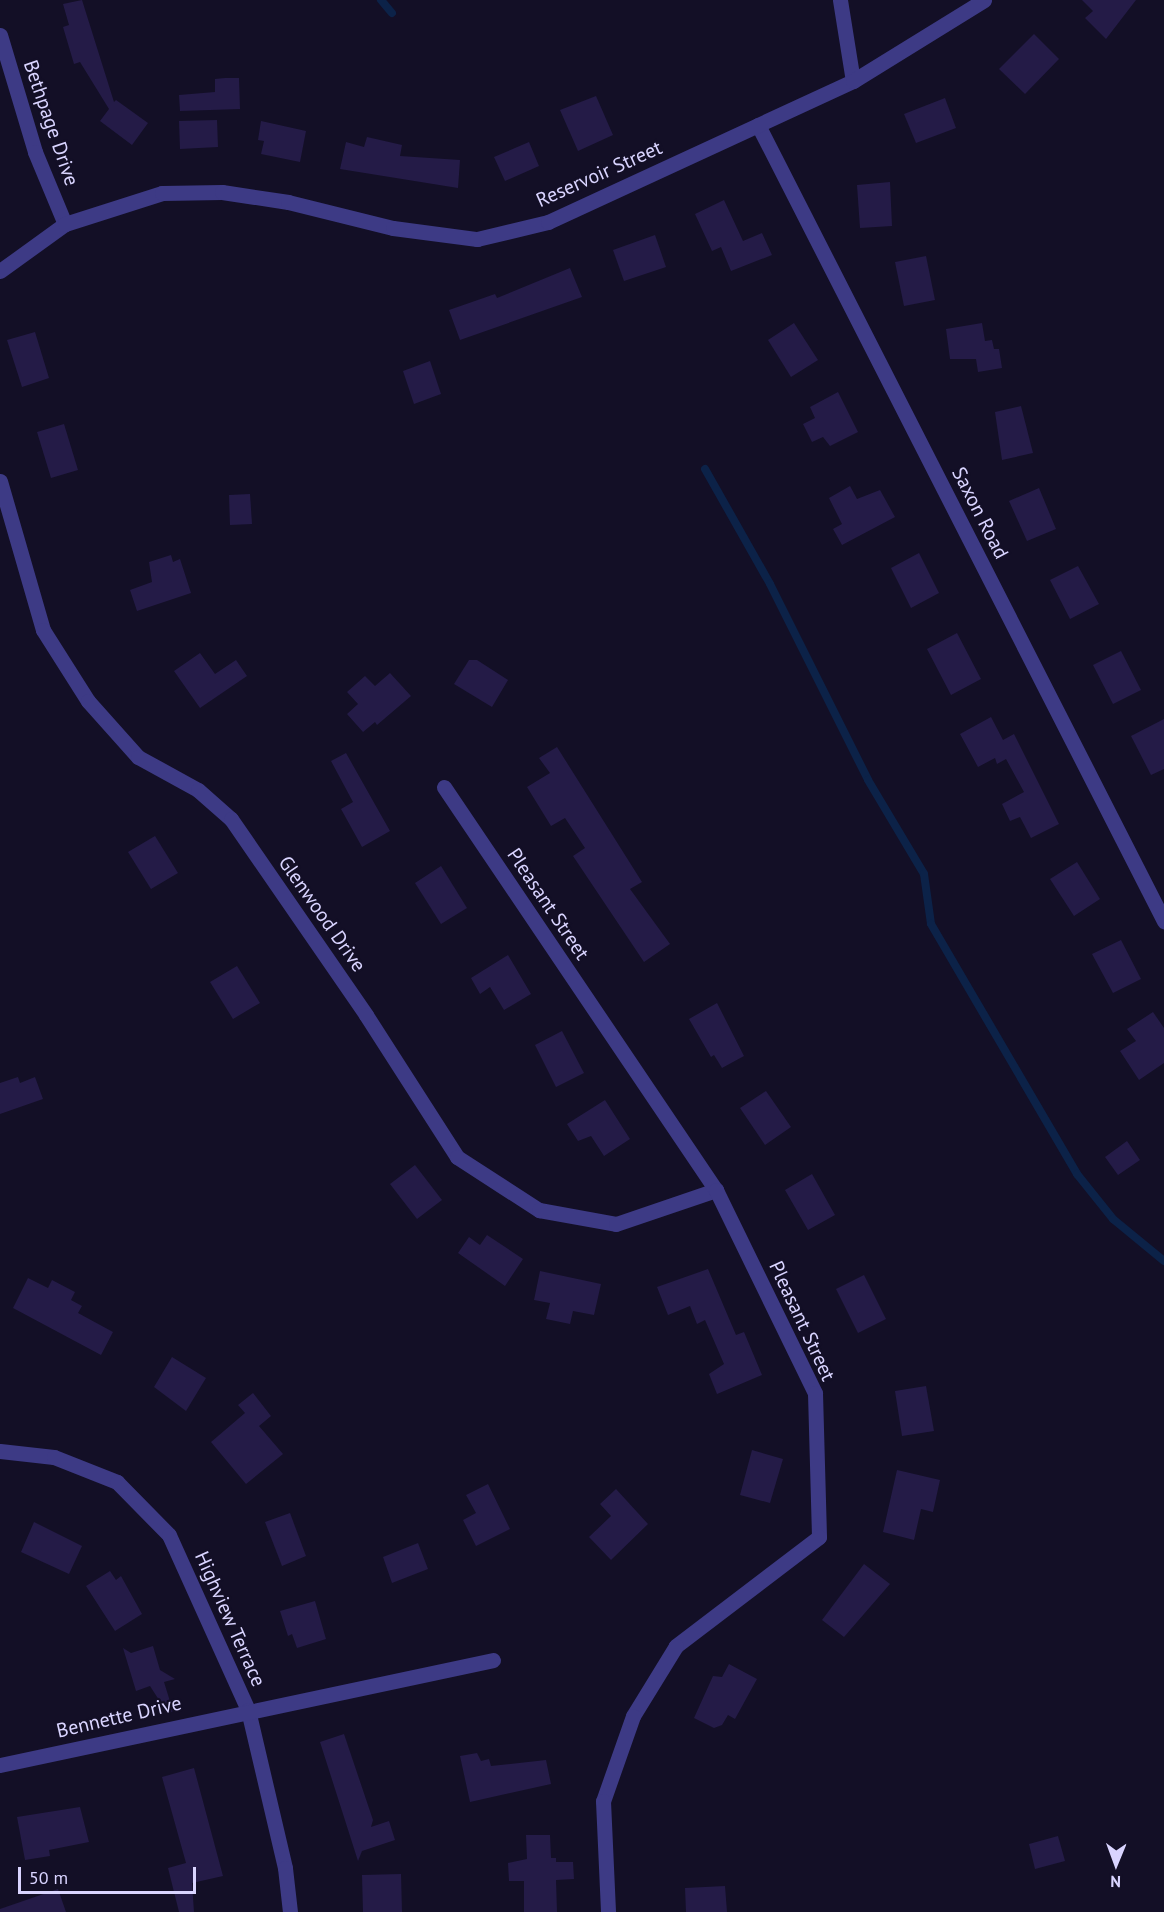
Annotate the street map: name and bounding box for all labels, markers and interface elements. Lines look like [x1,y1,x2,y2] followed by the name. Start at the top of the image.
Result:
[18,57,84,189] street label: Bethpage Drive
[532,136,666,212] street label: Reservoir Street
[947,463,1013,563] street label: Saxon Road
[502,844,594,964] street label: Pleasant Street
[273,851,371,977] street label: Glenwood Drive
[764,1257,840,1385] street label: Pleasant Street
[189,1547,271,1691] street label: Highview Terrace
[54,1691,184,1743] street label: Bennette Drive
[1086,1834,1146,1894] north arrow
[21,1855,200,1893] scale bar
[29,1866,68,1889] text: 50 m
[1110,1872,1121,1892] text: N

